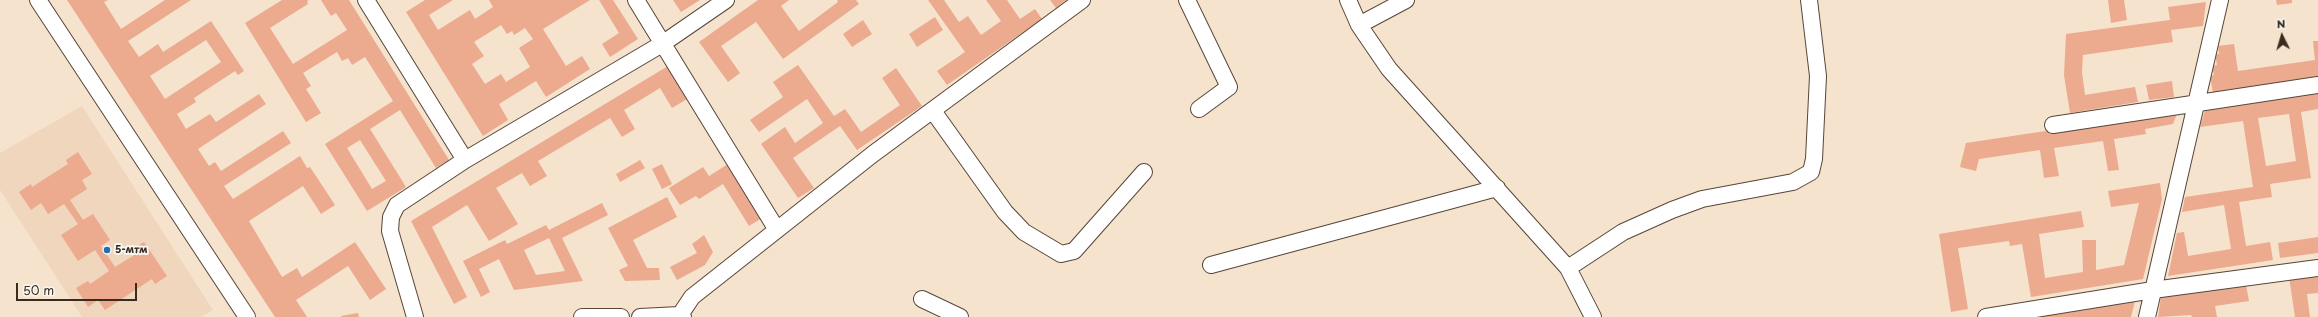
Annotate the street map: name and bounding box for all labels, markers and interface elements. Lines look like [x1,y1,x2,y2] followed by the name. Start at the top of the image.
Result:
[2276,15,2286,32] text: N
[2262,16,2302,56] north arrow
[115,244,147,256] place label: 5-мтм
[102,245,112,255] marker: 5-мтм
[18,275,139,301] scale bar
[23,281,54,299] text: 50 m

